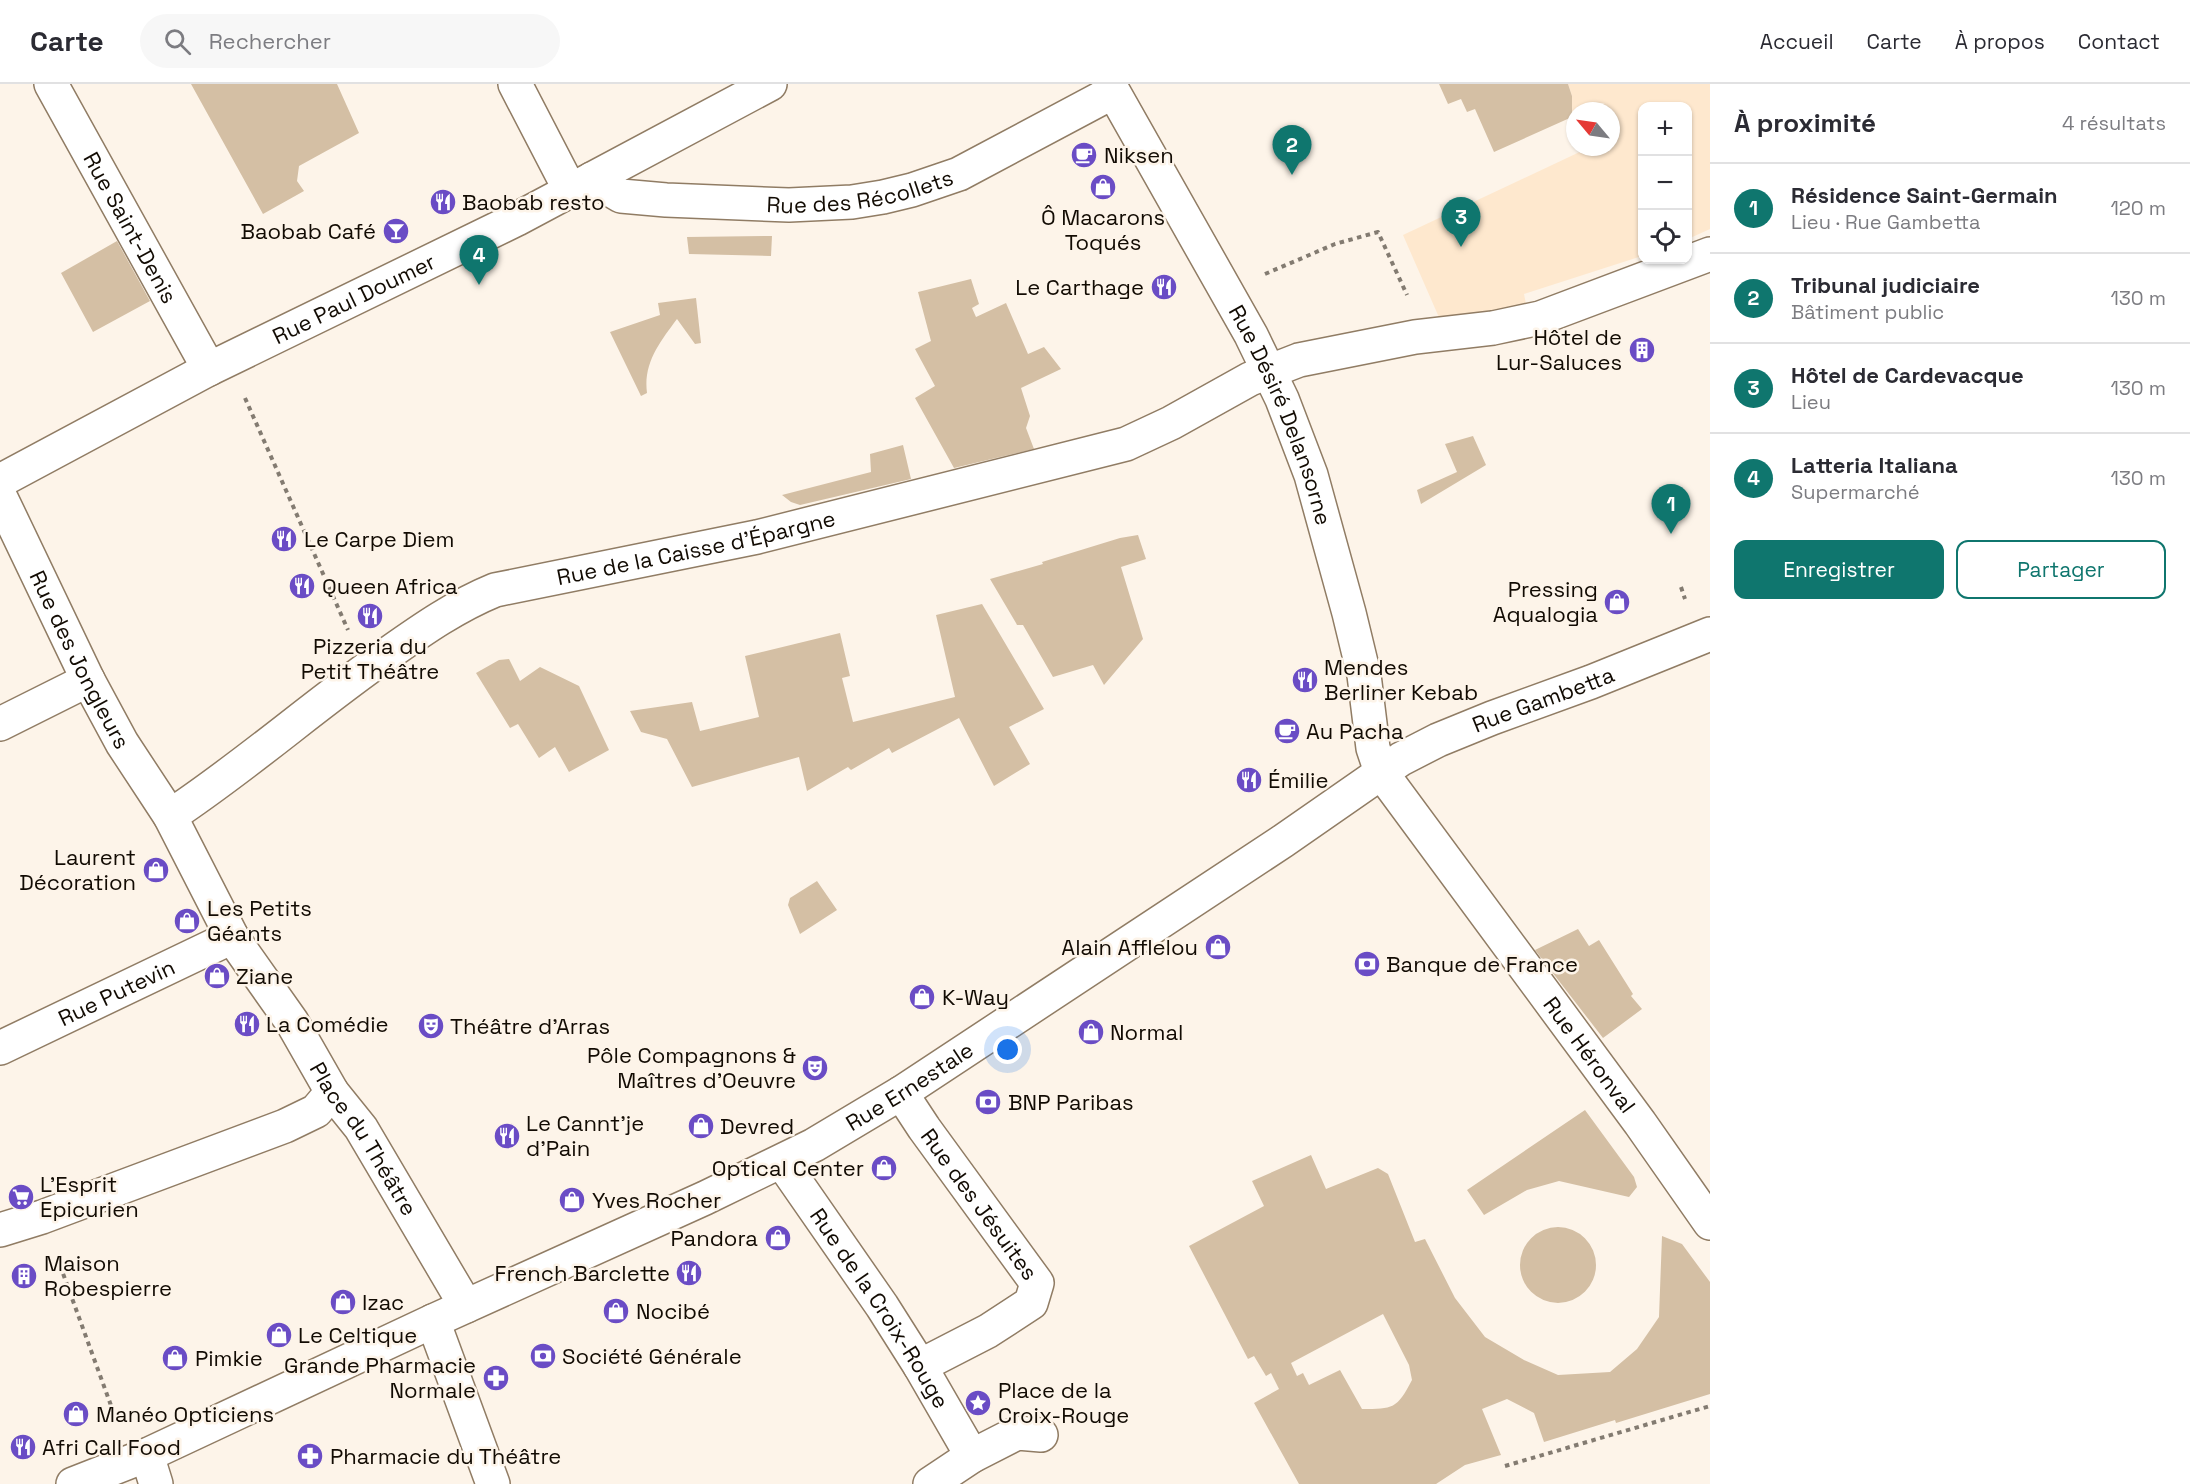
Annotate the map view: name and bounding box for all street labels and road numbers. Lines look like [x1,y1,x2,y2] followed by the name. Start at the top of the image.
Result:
[77,147,184,308] street label: Rue Saint-Denis
[766,163,957,219] street label: Rue des Récollets
[268,247,440,350] street label: Rue Paul Doumer
[1223,300,1338,528] street label: Rue Désiré Delansorne
[554,504,838,591] street label: Rue de la Caisse d'Épargne
[24,566,136,753] street label: Rue des Jongleurs
[1468,660,1618,739] street label: Rue Gambetta
[54,953,179,1032] street label: Rue Putevin
[1537,991,1642,1118] street label: Rue Héronval
[840,1035,978,1137] street label: Rue Ernestale
[304,1057,423,1221] street label: Place du Théâtre
[915,1123,1044,1285] street label: Rue des Jésuites
[804,1202,955,1413] street label: Rue de la Croix-Rouge

